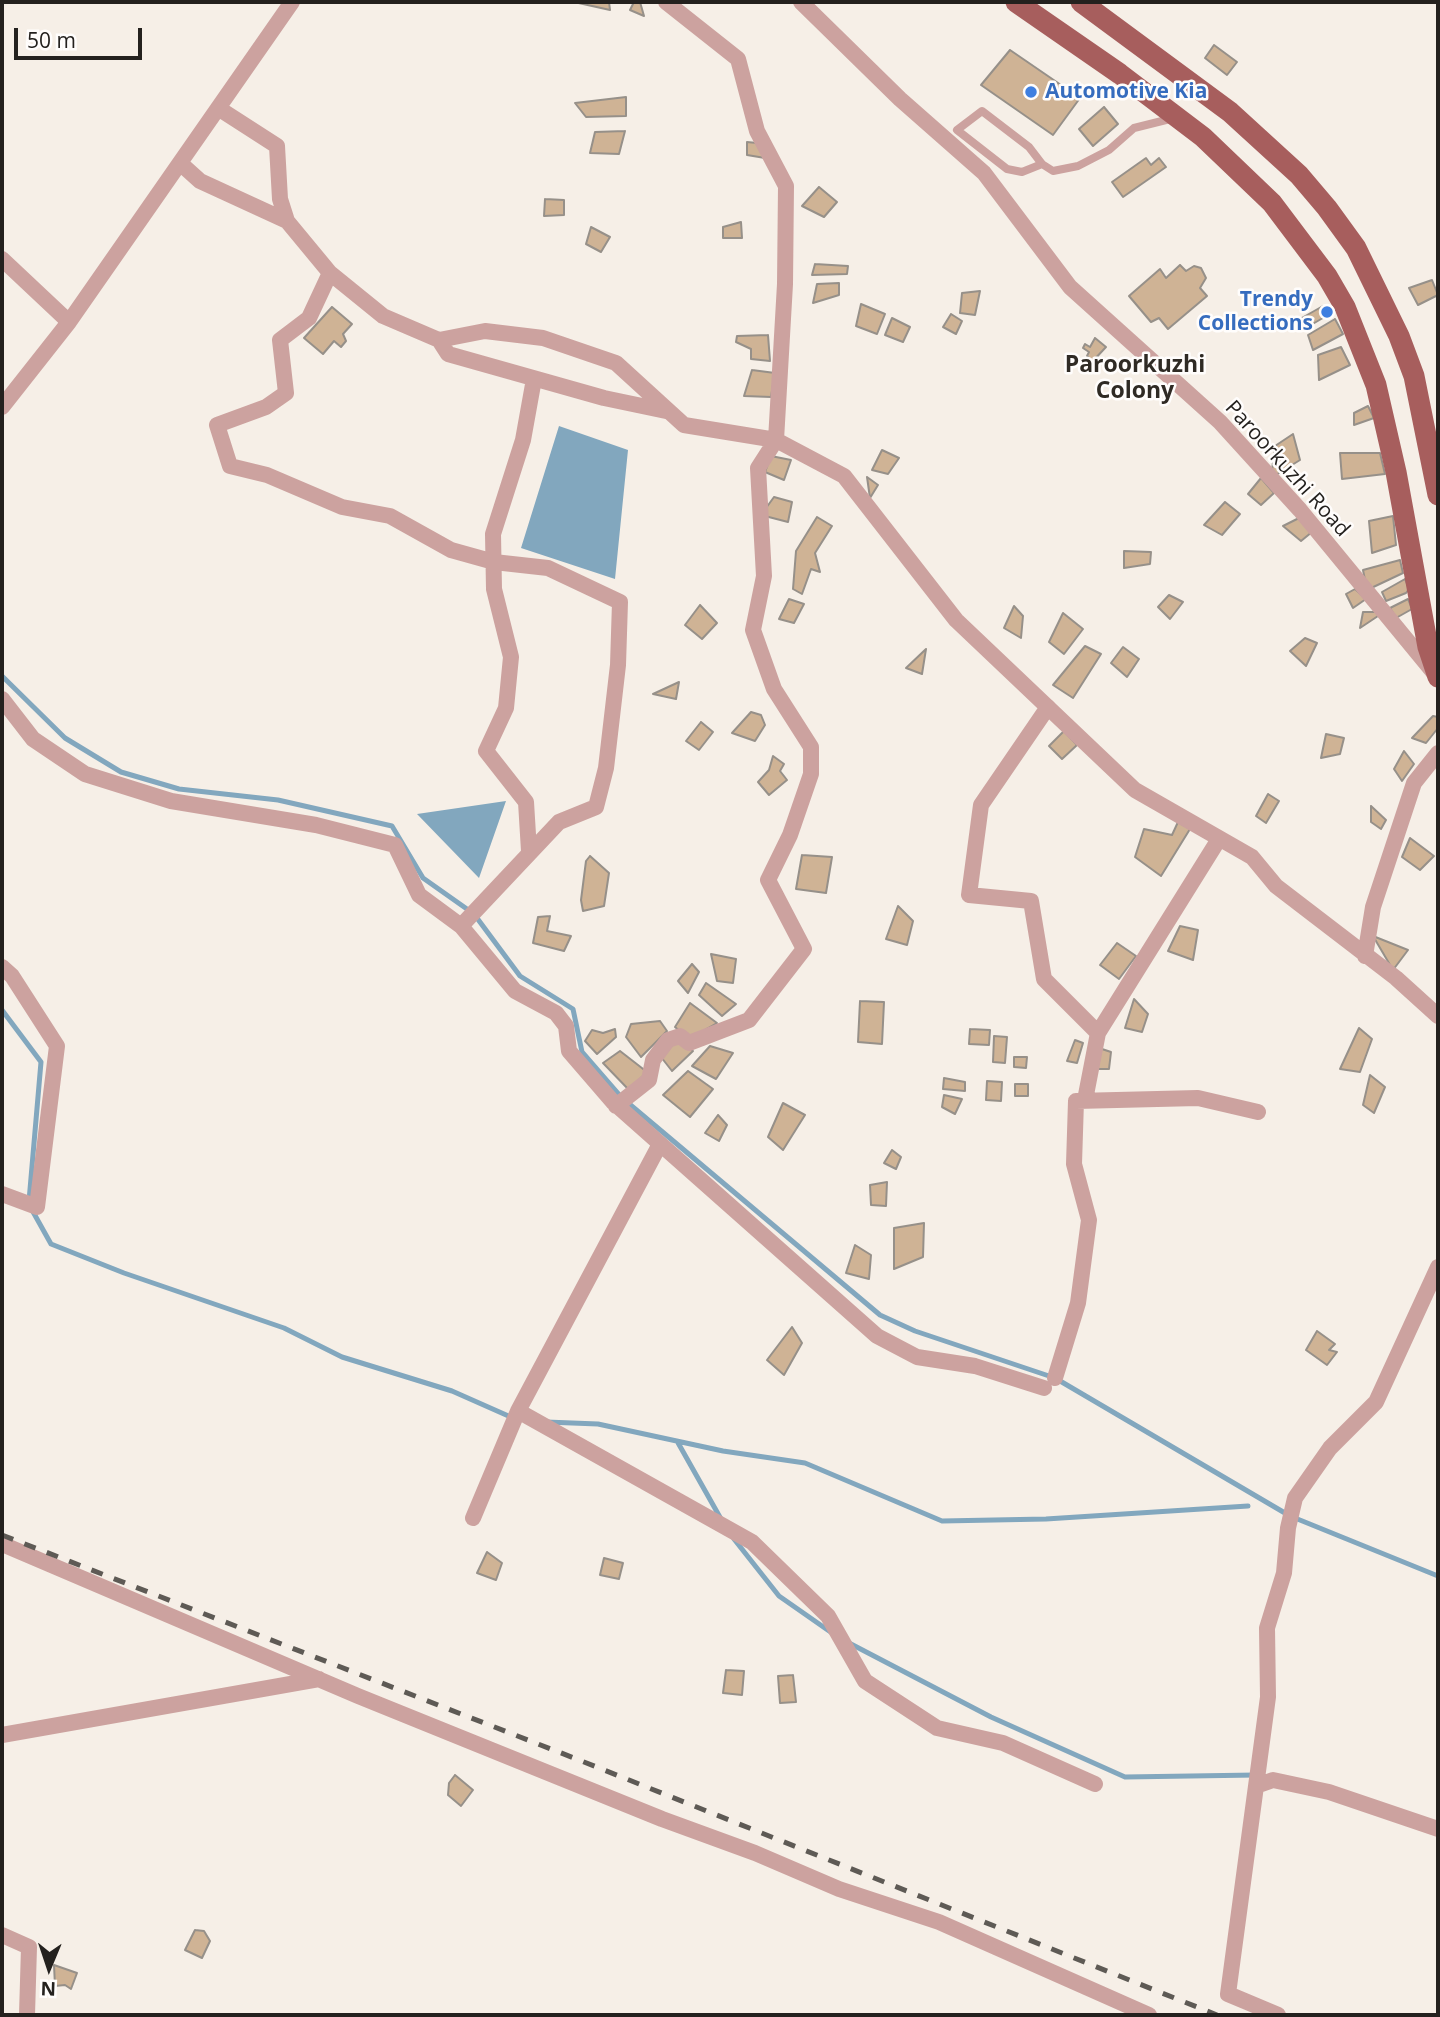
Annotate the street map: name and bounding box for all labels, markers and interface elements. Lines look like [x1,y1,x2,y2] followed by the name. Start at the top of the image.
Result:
[18,14,145,58] scale bar
[27,26,76,54] text: 50 m
[1045,79,1207,105] place label: Automotive Kia
[1023,84,1039,100] marker: Automotive Kia
[1198,287,1313,337] place label: Trendy Collections
[1319,304,1335,320] marker: Trendy Collections
[1065,351,1205,405] district label: Paroorkuzhi Colony
[1219,396,1355,542] street label: Paroorkuzhi Road
[14,1933,84,2003] north arrow
[40,1976,56,2002] text: N

